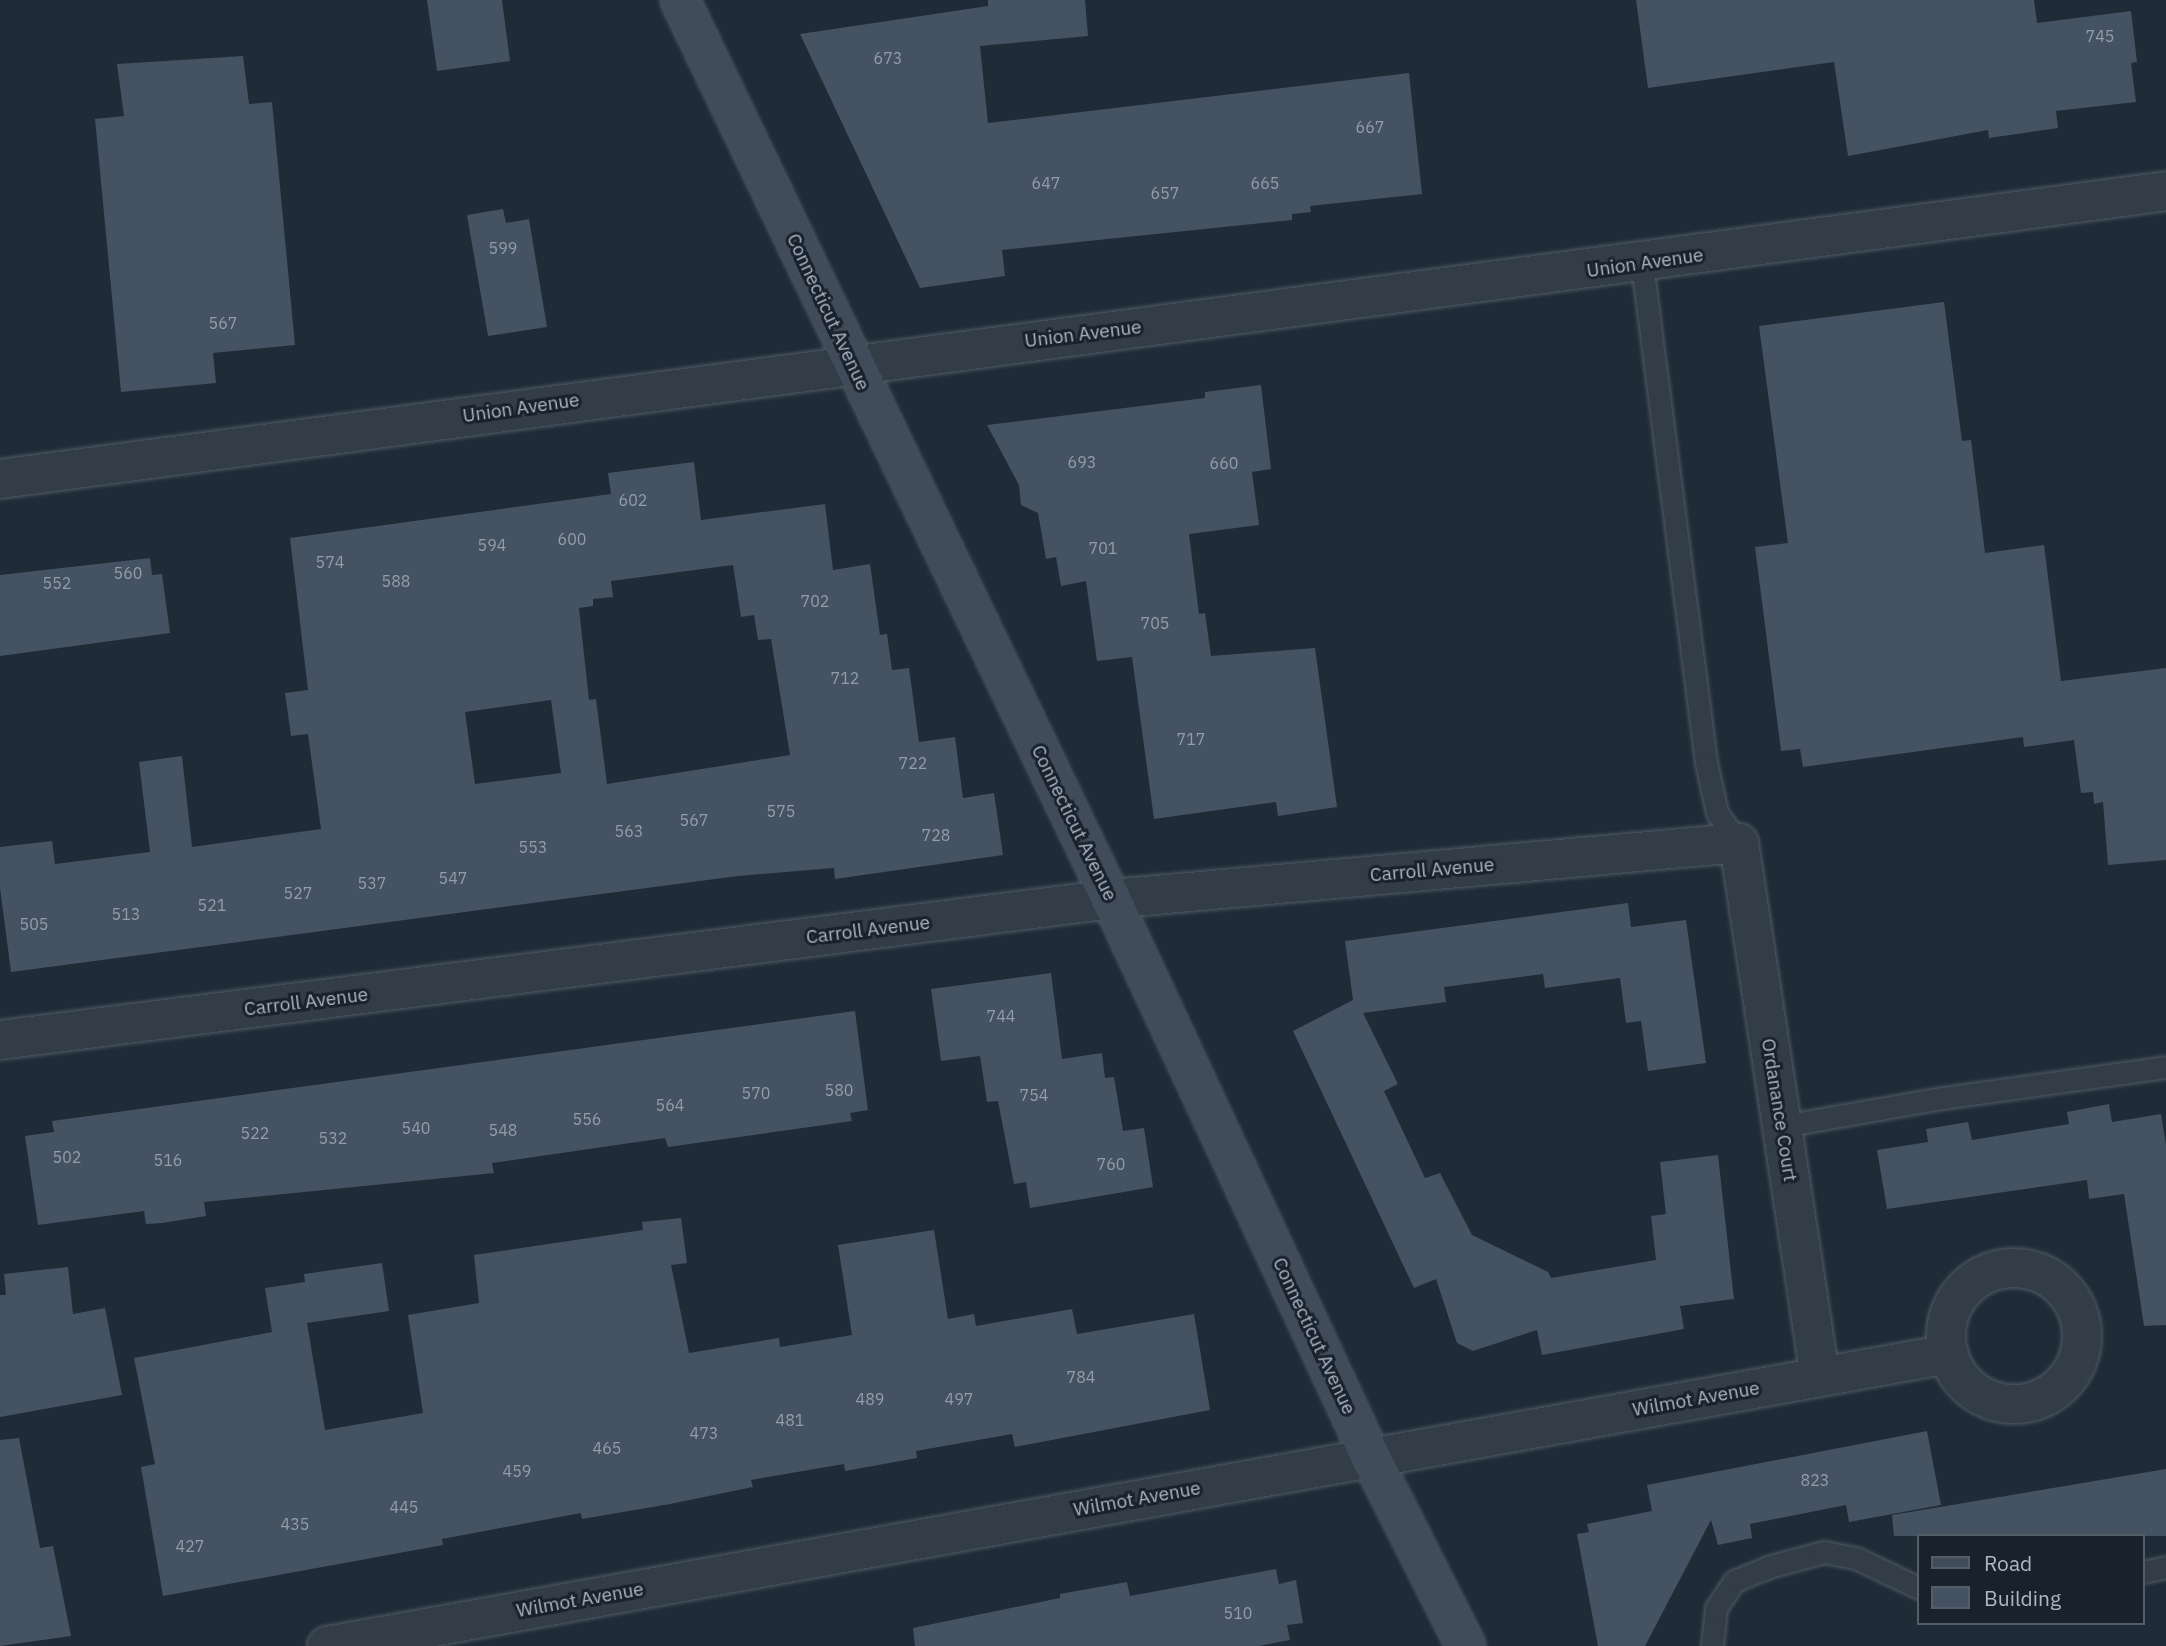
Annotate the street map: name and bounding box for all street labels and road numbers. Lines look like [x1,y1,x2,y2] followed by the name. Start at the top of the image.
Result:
[782,230,874,394] street label: Connecticut Avenue
[1585,244,1705,282] street label: Union Avenue
[1023,316,1143,352] street label: Union Avenue
[461,389,581,427] street label: Union Avenue
[1026,741,1122,905] street label: Connecticut Avenue
[1369,853,1495,887] street label: Carroll Avenue
[805,911,931,949] street label: Carroll Avenue
[243,983,369,1021] street label: Carroll Avenue
[1756,1037,1802,1183] street label: Ordanance Court
[1268,1254,1360,1418] street label: Connecticut Avenue
[1631,1377,1761,1421] street label: Wilmot Avenue
[1072,1477,1202,1521] street label: Wilmot Avenue
[515,1578,645,1622] street label: Wilmot Avenue

